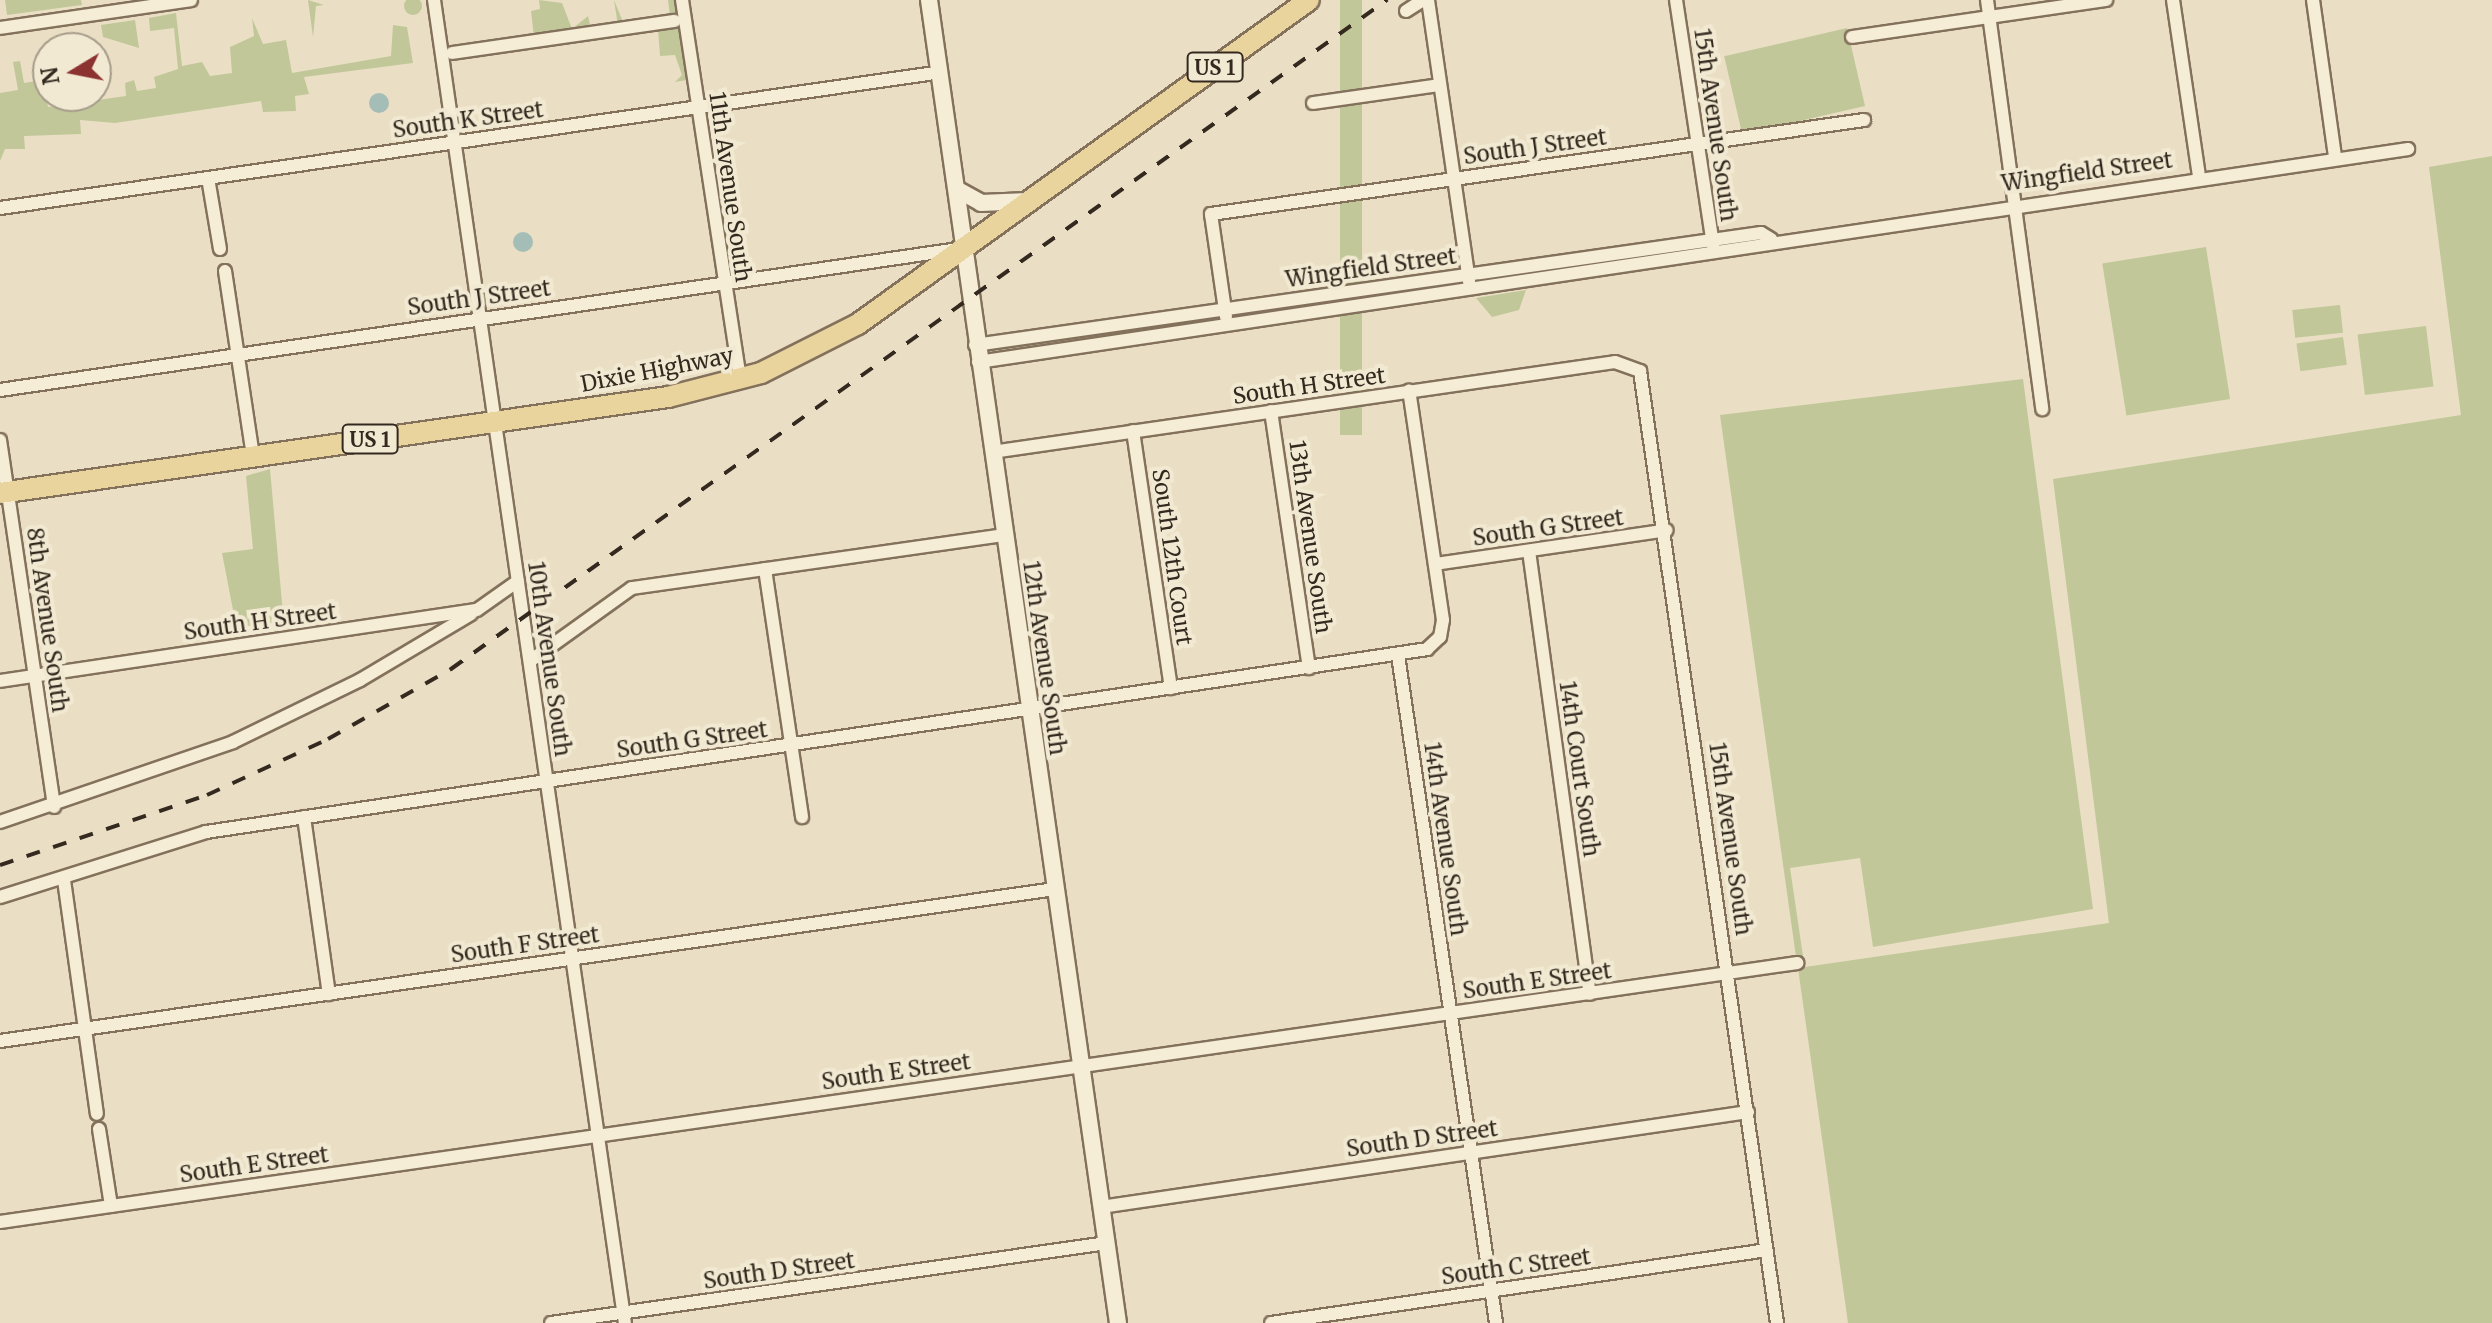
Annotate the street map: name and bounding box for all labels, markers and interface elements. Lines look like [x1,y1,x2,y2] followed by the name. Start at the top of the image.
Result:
[1688,27,1742,223] street label: 15th Avenue South
[32,32,112,112] north arrow
[1185,51,1245,83] road number: US 1
[35,65,66,87] text: N
[704,90,756,284] street label: 11th Avenue South
[391,96,545,144] street label: South K Street
[1462,124,1608,170] street label: South J Street
[2000,147,2174,197] street label: Wingfield Street
[1284,243,1458,293] street label: Wingfield Street
[406,275,552,321] street label: South J Street
[578,342,736,398] street label: Dixie Highway
[1231,362,1387,410] street label: South H Street
[340,423,400,455] road number: US 1
[1283,439,1337,635] street label: 13th Avenue South
[1147,467,1197,647] street label: South 12th Court
[1471,504,1625,552] street label: South G Street
[21,526,73,714] street label: 8th Avenue South
[1017,559,1071,757] street label: 12th Avenue South
[522,560,576,758] street label: 10th Avenue South
[182,598,338,646] street label: South H Street
[1554,679,1604,859] street label: 14th Court South
[615,716,769,764] street label: South G Street
[1418,740,1472,938] street label: 14th Avenue South
[1703,741,1757,937] street label: 15th Avenue South
[449,922,601,968] street label: South F Street
[1461,957,1613,1005] street label: South E Street
[820,1048,972,1096] street label: South E Street
[1345,1115,1499,1163] street label: South D Street
[178,1141,330,1189] street label: South E Street
[1440,1243,1592,1291] street label: South C Street
[702,1247,856,1295] street label: South D Street

